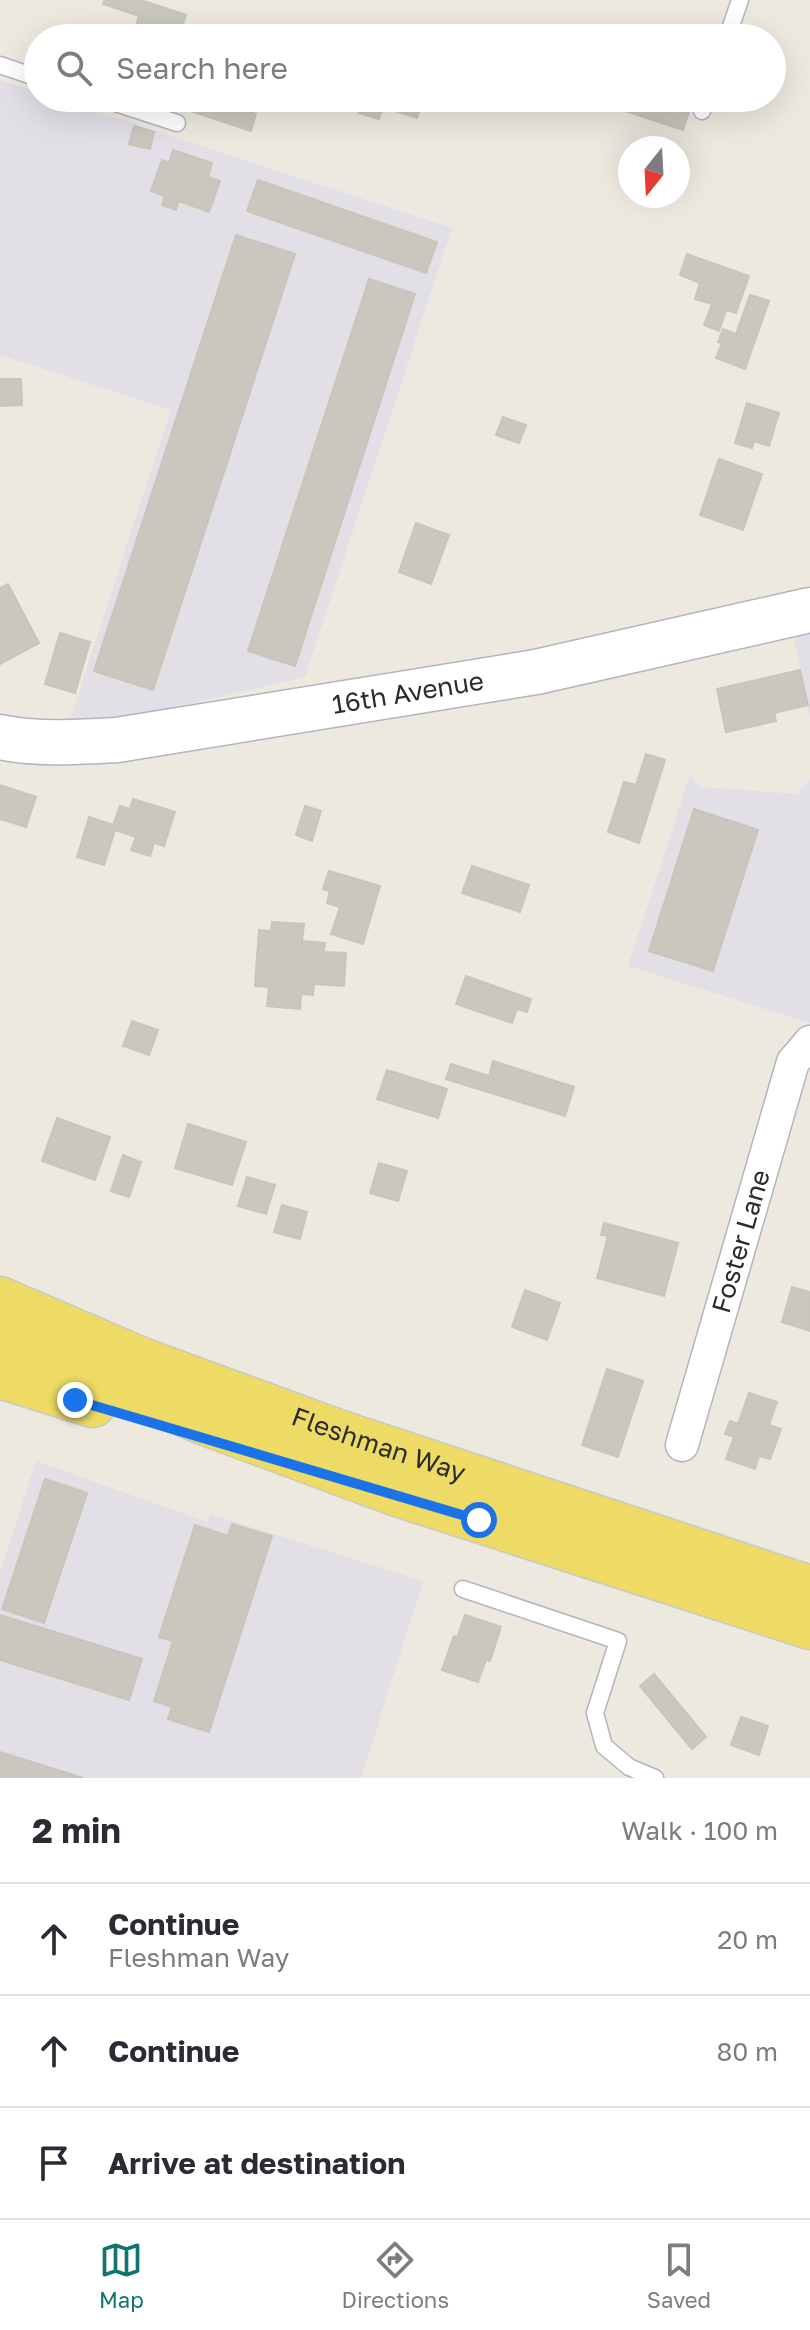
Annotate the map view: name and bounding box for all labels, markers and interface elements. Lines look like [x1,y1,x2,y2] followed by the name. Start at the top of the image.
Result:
[24,24,786,112] search box
[52,46,96,90] icon: search
[116,50,288,86] text: Search here
[618,136,690,208] north arrow
[330,665,486,720] street label: 16th Avenue
[705,1166,776,1316] street label: Foster Lane
[57,1382,93,1418] route end
[288,1400,470,1488] street label: Fleshman Way
[461,1502,497,1538] route start
[32,1810,121,1850] text: 2 min
[621,1815,778,1846] text: Walk · 100 m
[108,1906,239,1942] text: Continue
[32,1917,76,1961] icon: ahead
[717,1924,778,1955] text: 20 m
[108,1942,289,1973] text: Fleshman Way
[32,2029,76,2073] icon: ahead
[108,2033,239,2069] text: Continue
[717,2036,778,2067] text: 80 m
[32,2141,76,2185] icon: arrive
[108,2145,405,2181] text: Arrive at destination
[99,2238,144,2313] tab: Map
[342,2238,449,2313] tab: Directions
[647,2238,711,2313] tab: Saved

